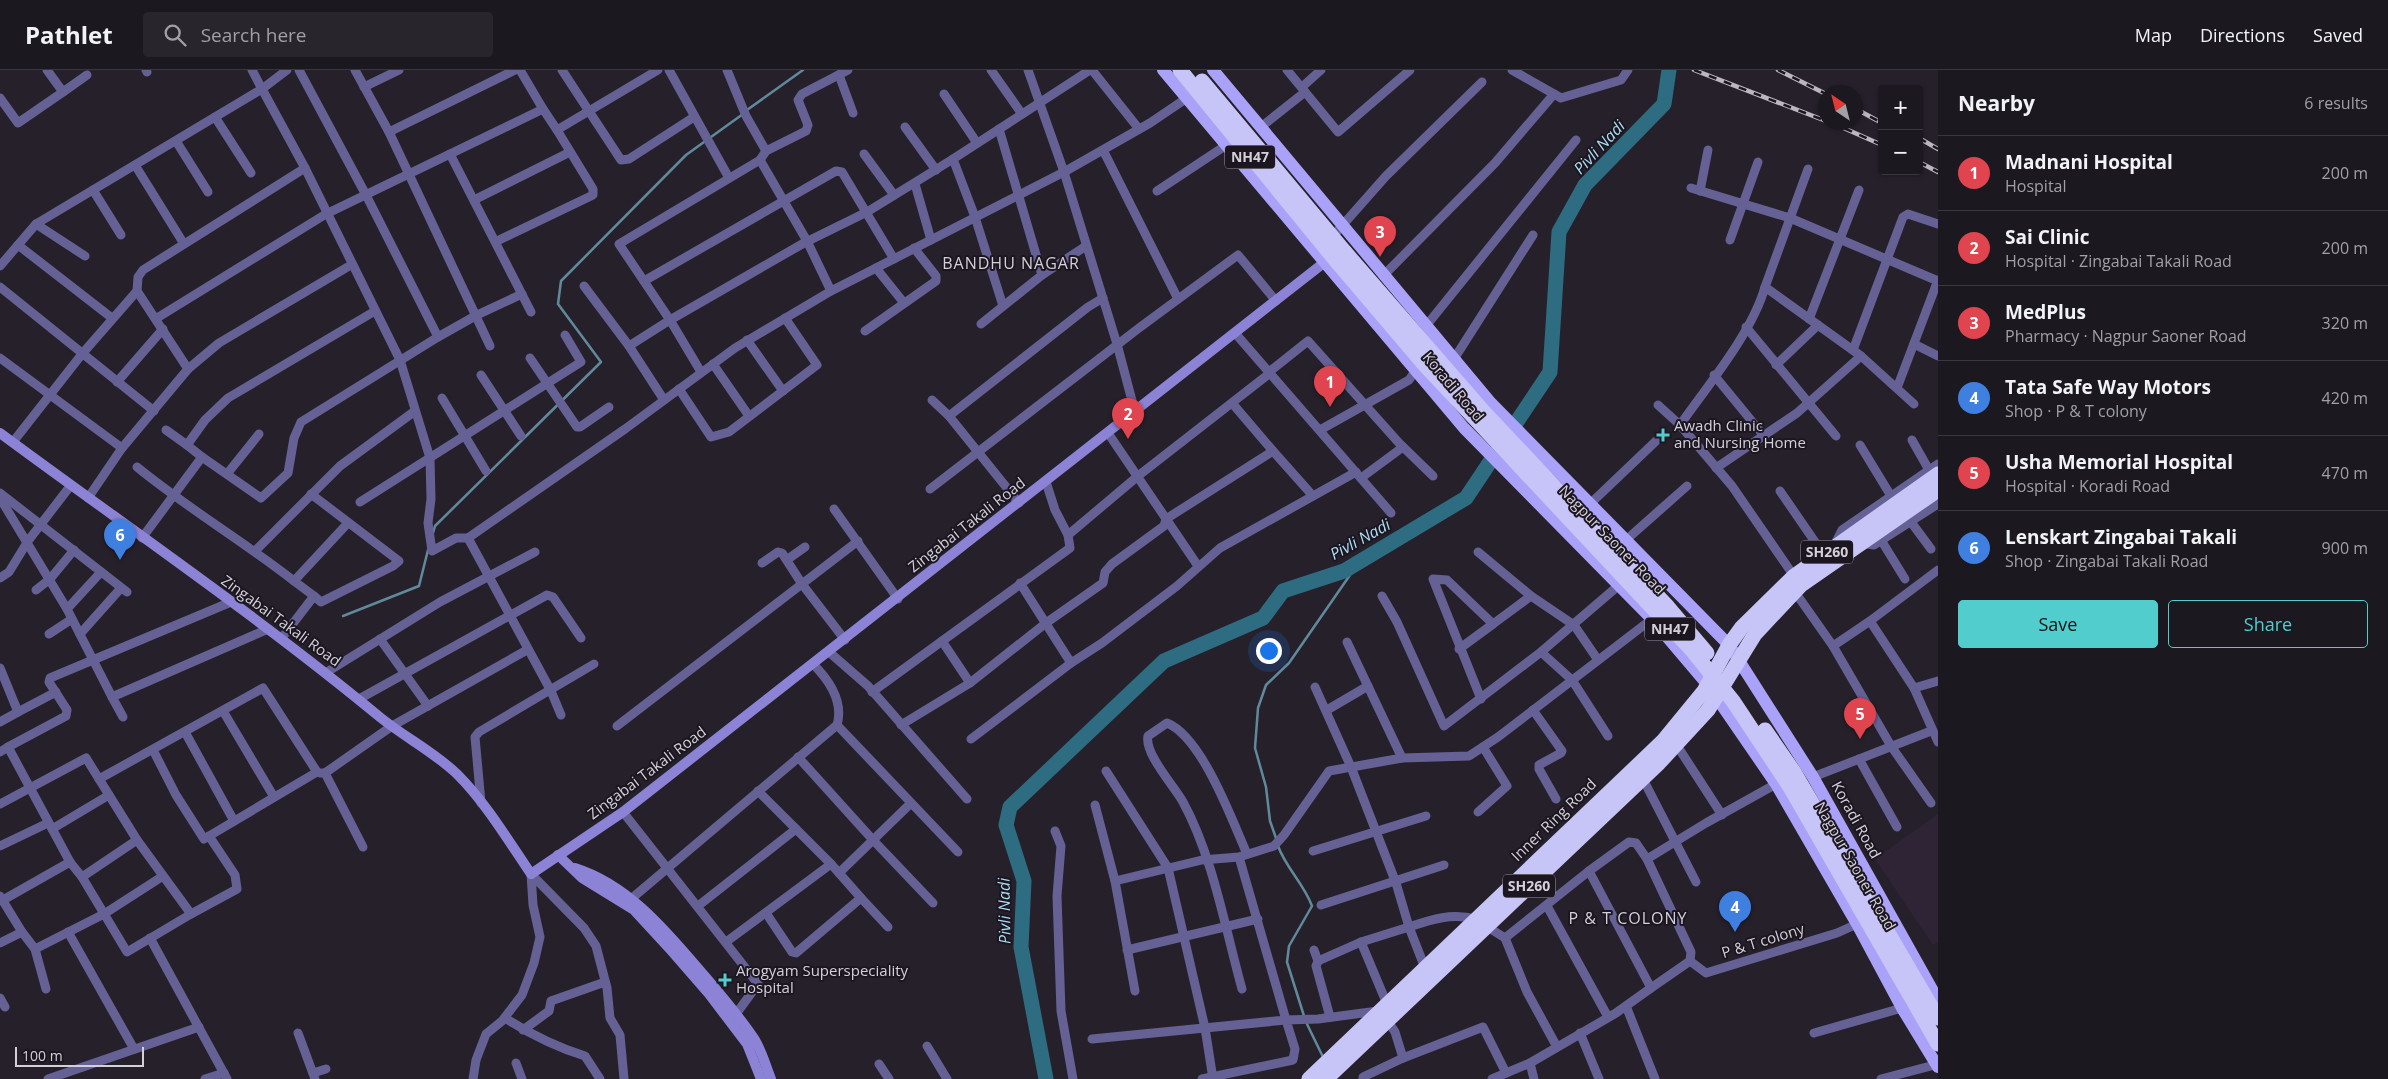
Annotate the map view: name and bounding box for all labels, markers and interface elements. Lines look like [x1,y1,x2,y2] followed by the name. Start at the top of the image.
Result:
[143,12,493,57] search box
[25,18,113,51] text: Pathlet
[161,21,189,49] icon: search
[201,22,307,48] text: Search here
[2135,23,2172,47] text: Map
[2200,23,2285,47] text: Directions
[2313,23,2363,47] text: Saved
[1818,85,1863,130] north arrow
[1878,85,1923,175] map controls
[1878,85,1923,130] button: +
[1958,89,2035,117] text: Nearby
[2304,92,2368,114] text: 6 results
[1568,115,1630,179] water label: Pivli Nadi
[1878,130,1923,175] button: −
[1225,145,1275,168] road number: NH47
[2005,149,2173,175] text: Madnani Hospital
[1969,162,1979,184] text: 1
[2322,162,2368,184] text: 200 m
[2005,175,2067,197] text: Hospital
[1364,216,1396,257] pin: 3
[2005,224,2089,250] text: Sai Clinic
[1969,237,1979,259] text: 2
[2322,237,2368,259] text: 200 m
[2005,250,2232,272] text: Hospital · Zingabai Takali Road
[942,252,1080,274] district label: BANDHU NAGAR
[2005,299,2086,325] text: MedPlus
[1969,312,1979,334] text: 3
[2322,312,2368,334] text: 320 m
[2005,325,2247,347] text: Pharmacy · Nagpur Saoner Road
[1419,347,1489,425] street label: Koradi Road
[1314,366,1346,407] pin: 1
[2005,374,2211,400] text: Tata Safe Way Motors
[1969,387,1979,409] text: 4
[2322,387,2368,409] text: 420 m
[1112,398,1144,439] pin: 2
[2005,400,2147,422] text: Shop · P & T colony
[1674,415,1806,452] place label: Awadh Clinic and Nursing Home
[1656,428,1670,442] marker: Awadh Clinic and Nursing Home
[2005,449,2233,475] text: Usha Memorial Hospital
[1969,462,1979,484] text: 5
[2322,462,2368,484] text: 470 m
[904,472,1029,576] street label: Zingabai Takali Road
[2005,475,2170,497] text: Hospital · Koradi Road
[1555,480,1670,598] street label: Nagpur Saoner Road
[1326,513,1395,565] water label: Pivli Nadi
[104,519,136,560] pin: 6
[2005,524,2237,550] text: Lenskart Zingabai Takali
[1969,537,1979,559] text: 6
[2322,537,2368,559] text: 900 m
[1801,541,1853,564] road number: SH260
[2005,550,2208,572] text: Shop · Zingabai Takali Road
[218,570,345,670] street label: Zingabai Takali Road
[1958,600,2158,648] button: Save
[2168,600,2368,648] button: Share
[1645,618,1695,640] road number: NH47
[1256,638,1282,664] your location
[1844,698,1876,739] pin: 5
[583,721,710,823] street label: Zingabai Takali Road
[1506,773,1600,865] street label: Inner Ring Road
[1827,777,1886,862] street label: Koradi Road
[1811,798,1901,933] street label: Nagpur Saoner Road
[1503,874,1555,898] road number: SH260
[992,877,1016,944] water label: Pivli Nadi
[1719,891,1751,932] pin: 4
[1569,907,1687,929] district label: P & T COLONY
[1719,918,1807,962] street label: P & T colony
[736,960,909,997] place label: Arogyam Superspeciality Hospital
[718,973,732,987] marker: Arogyam Superspeciality Hospital
[15,1044,144,1067] scale bar
[22,1046,63,1065] text: 100 m

